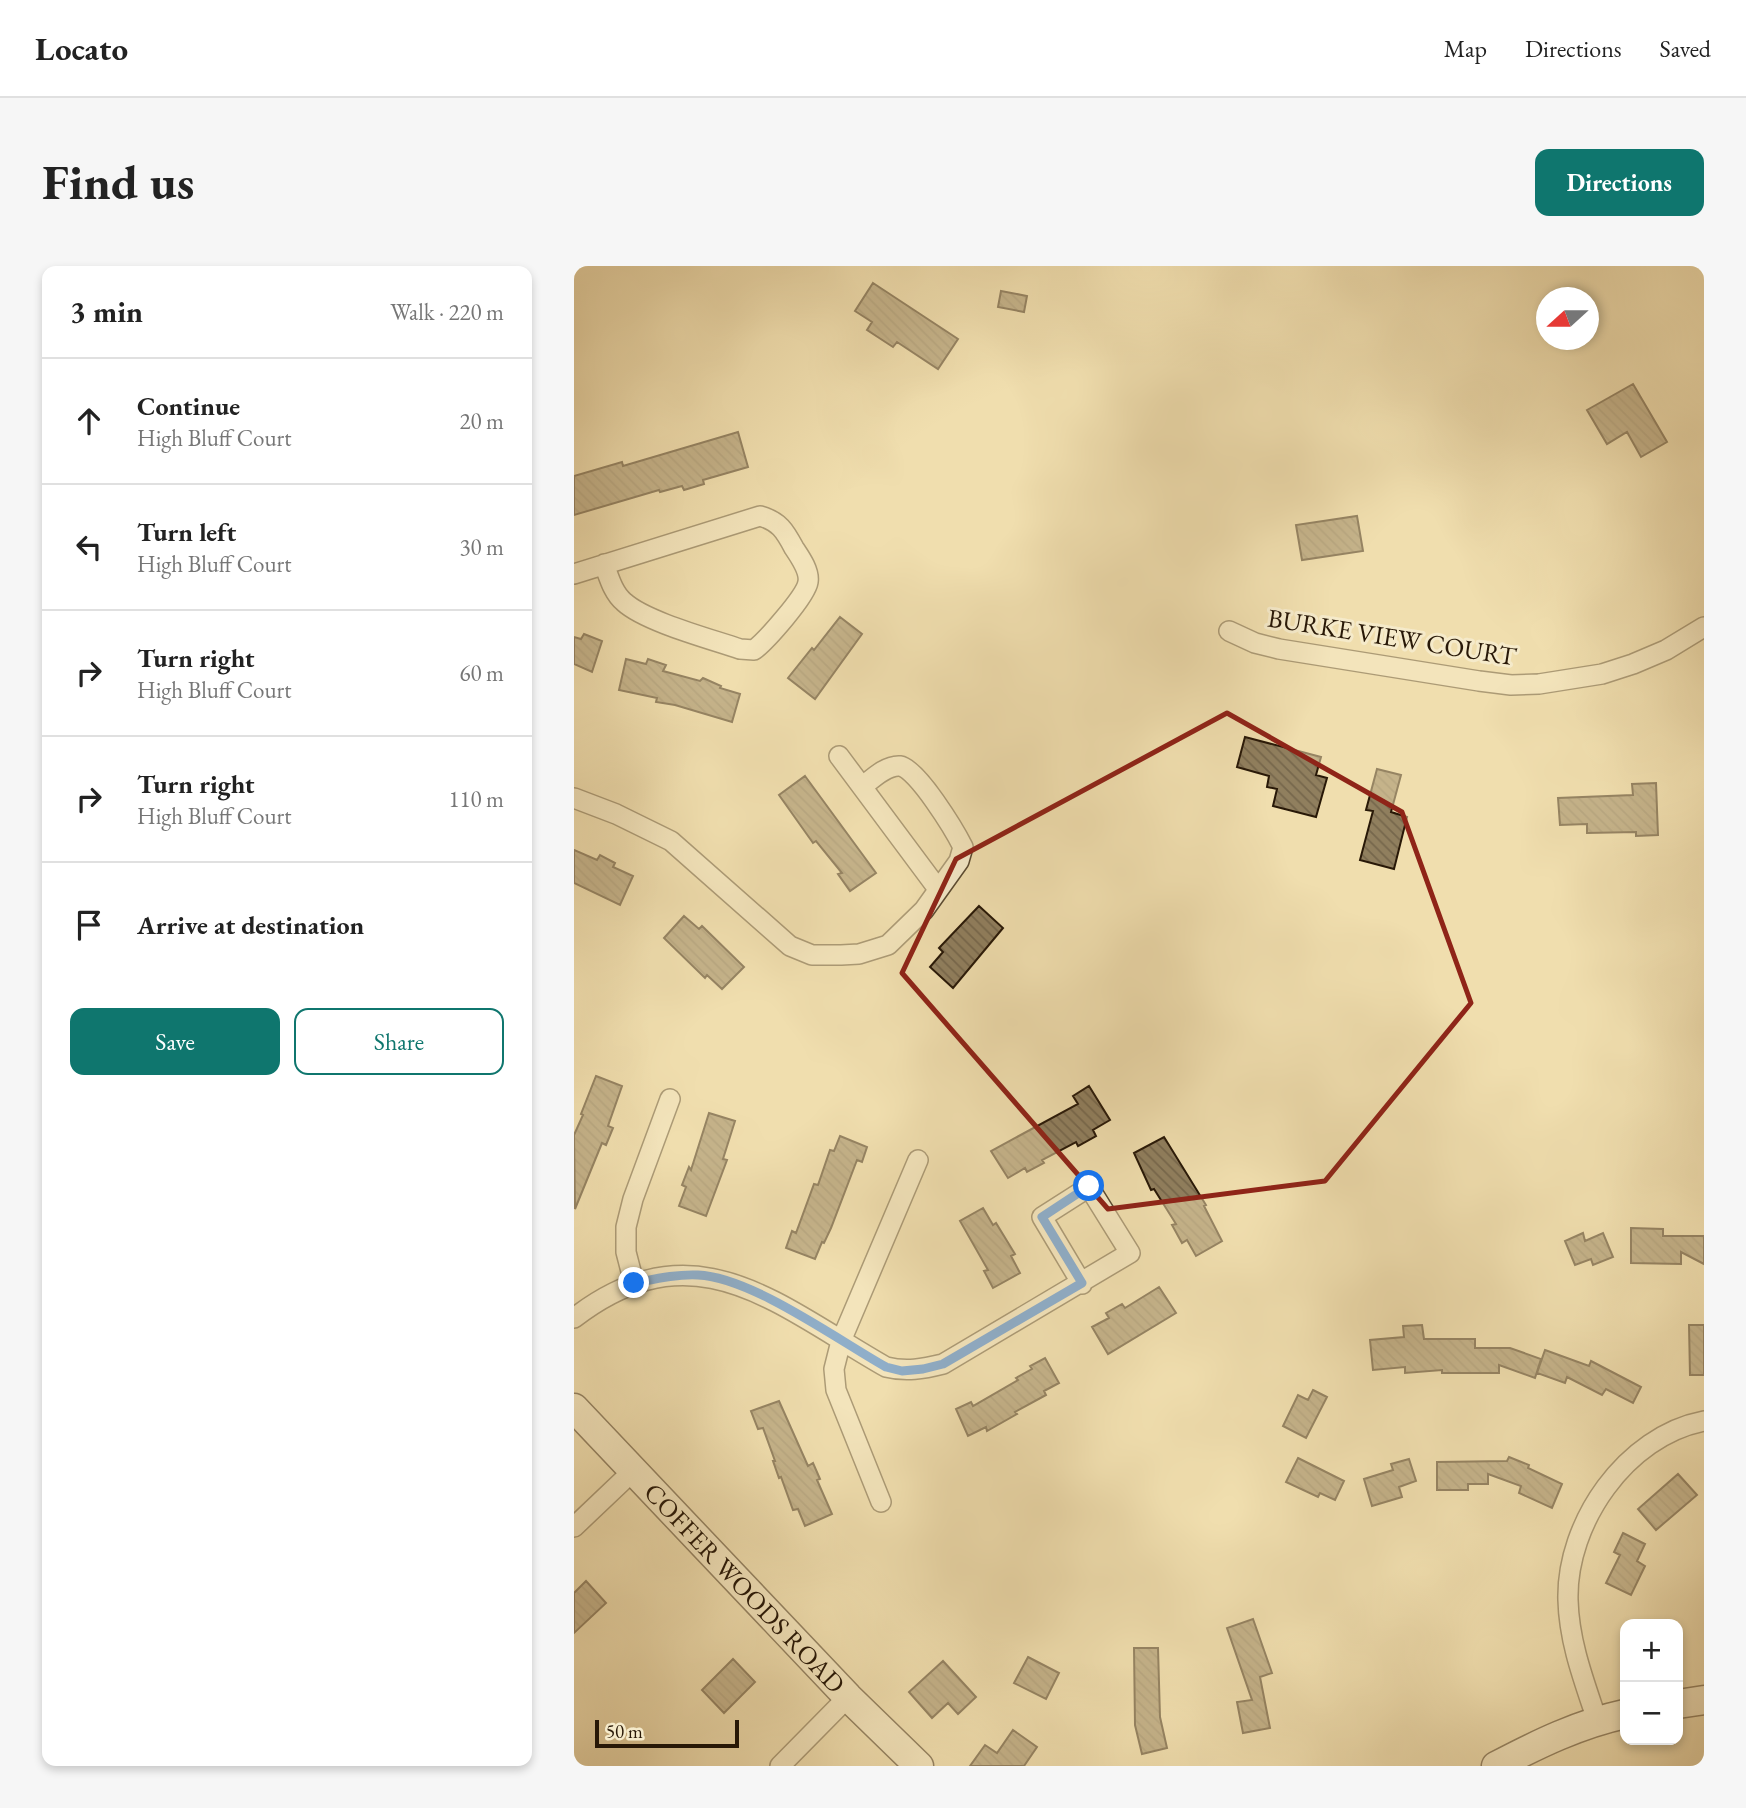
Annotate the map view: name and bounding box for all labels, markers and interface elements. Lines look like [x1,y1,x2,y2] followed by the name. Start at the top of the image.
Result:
[35,27,128,70] text: Locato
[1444,33,1487,64] text: Map
[1525,33,1622,64] text: Directions
[1660,33,1711,64] text: Saved
[1535,149,1704,216] button: Directions
[42,150,194,214] text: Find us
[1536,287,1599,350] north arrow
[70,292,143,331] text: 3 min
[390,297,504,327] text: Walk · 220 m
[137,389,240,423] text: Continue
[70,402,108,440] icon: ahead
[459,406,504,436] text: 20 m
[137,423,291,453] text: High Bluff Court
[137,515,236,549] text: Turn left
[70,528,108,566] icon: left
[459,532,504,562] text: 30 m
[137,549,291,579] text: High Bluff Court
[1265,601,1519,674] street label: BURKE VIEW COURT
[137,641,255,675] text: Turn right
[70,654,108,692] icon: right
[459,658,504,688] text: 60 m
[137,675,291,705] text: High Bluff Court
[137,767,255,801] text: Turn right
[70,780,108,818] icon: right
[448,784,504,814] text: 110 m
[137,801,291,831] text: High Bluff Court
[70,906,108,944] icon: arrive
[137,908,364,942] text: Arrive at destination
[70,1008,280,1075] button: Save
[294,1008,504,1075] button: Share
[1073,1170,1104,1201] route start
[618,1267,649,1298] route end
[637,1475,853,1701] street label: COFFER WOODS ROAD
[1620,1619,1683,1745] map controls
[1620,1619,1683,1682] button: +
[1620,1682,1683,1745] button: −
[595,1717,738,1749] scale bar
[606,1719,643,1744] text: 50 m

